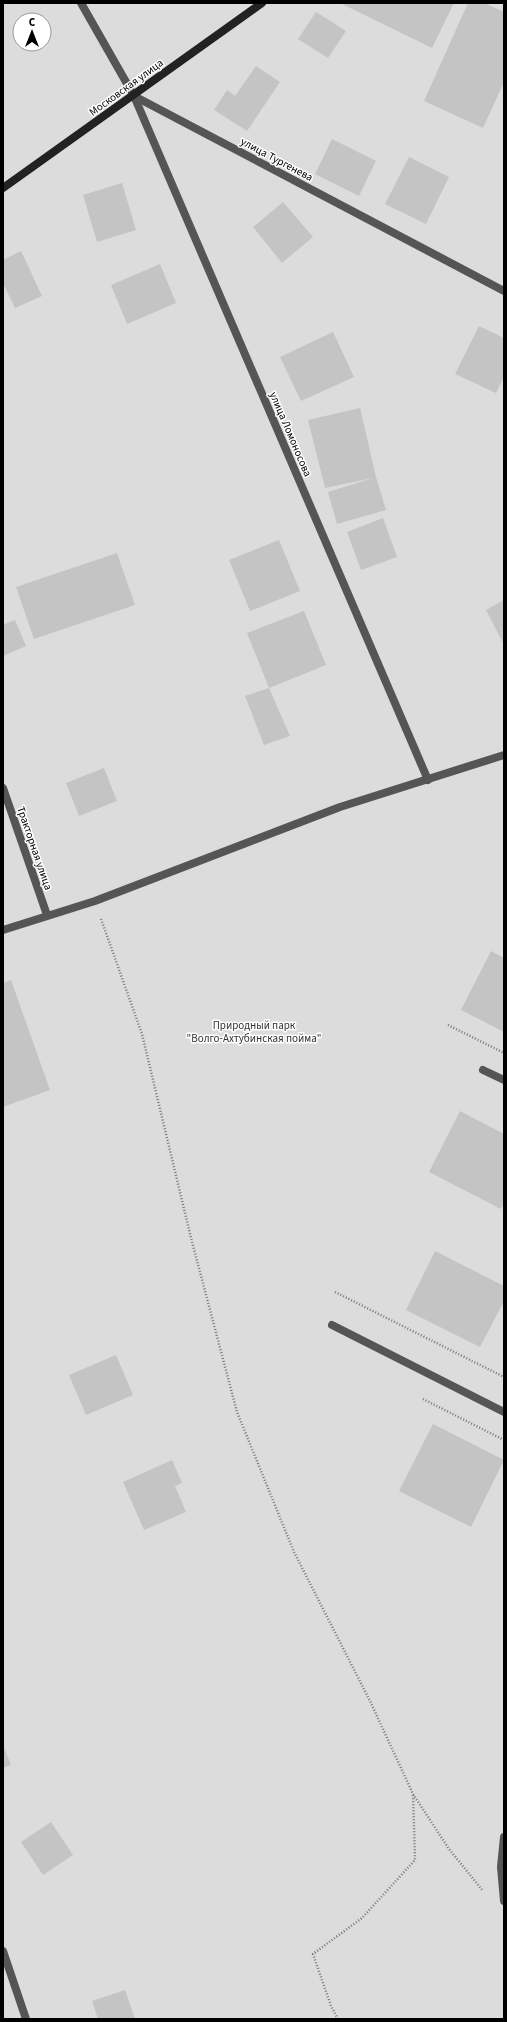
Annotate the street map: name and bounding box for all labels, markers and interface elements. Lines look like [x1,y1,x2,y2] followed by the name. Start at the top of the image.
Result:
[12,12,52,52] north arrow
[29,15,36,30] text: С
[86,55,166,119] street label: Московская улица
[238,134,316,185] street label: улица Тургенева
[266,389,315,479] street label: улица Ломоносова
[13,804,56,892] street label: Тракторная улица
[187,1018,321,1046] park label: Природный парк "Волго-Ахтубинская пойма"

